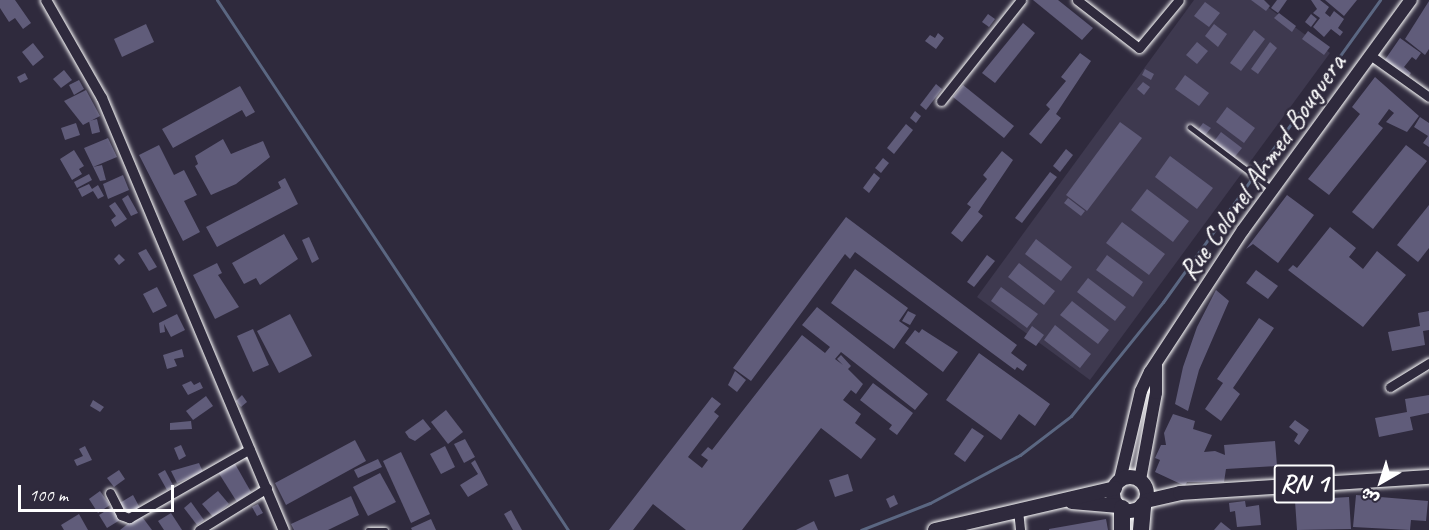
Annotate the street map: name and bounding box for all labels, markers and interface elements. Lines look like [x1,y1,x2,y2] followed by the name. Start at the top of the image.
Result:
[1171,48,1353,286] street label: Rue Colonel Ahmed Bouguera
[1351,452,1411,512] north arrow
[1272,460,1336,508] road number: RN 1
[21,473,177,511] scale bar
[1357,483,1383,509] text: ش
[29,484,68,506] text: 100 m

